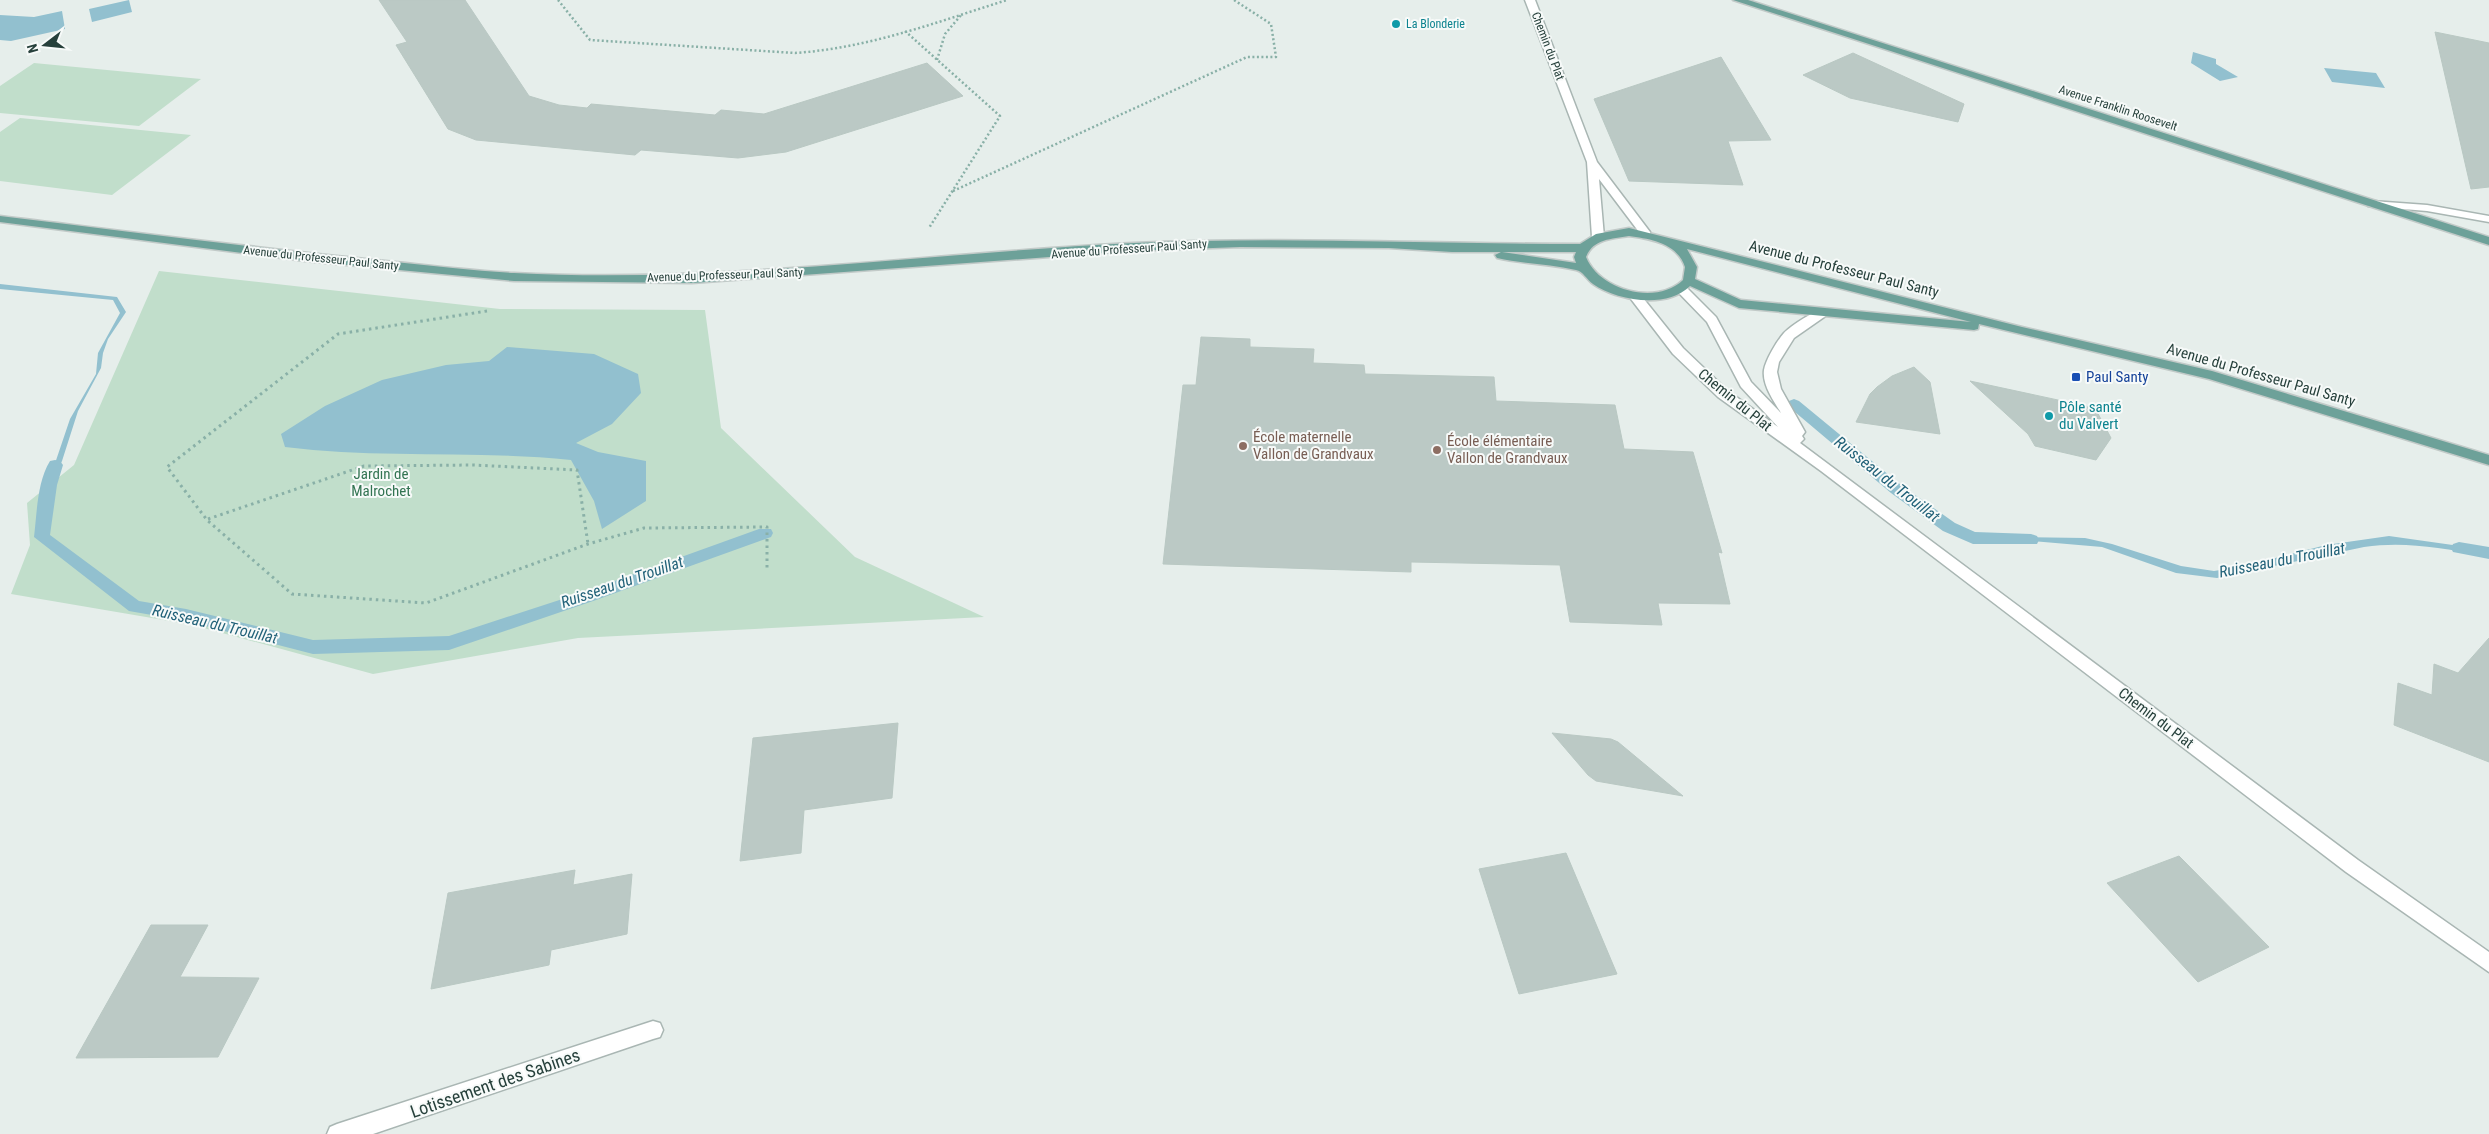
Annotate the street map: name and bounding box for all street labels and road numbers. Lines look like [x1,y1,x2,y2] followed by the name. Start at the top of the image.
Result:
[1529,10,1568,82] street label: Chemin du Plat
[2057,82,2179,134] street label: Avenue Franklin Roosevelt
[1051,237,1207,261] street label: Avenue du Professeur Paul Santy
[1747,237,1941,301] street label: Avenue du Professeur Paul Santy
[243,243,399,273] street label: Avenue du Professeur Paul Santy
[647,265,803,285] street label: Avenue du Professeur Paul Santy
[2165,339,2357,411] street label: Avenue du Professeur Paul Santy
[1694,365,1776,435] street label: Chemin du Plat
[2115,684,2197,752] street label: Chemin du Plat
[407,1044,583,1122] street label: Lotissement des Sabines

